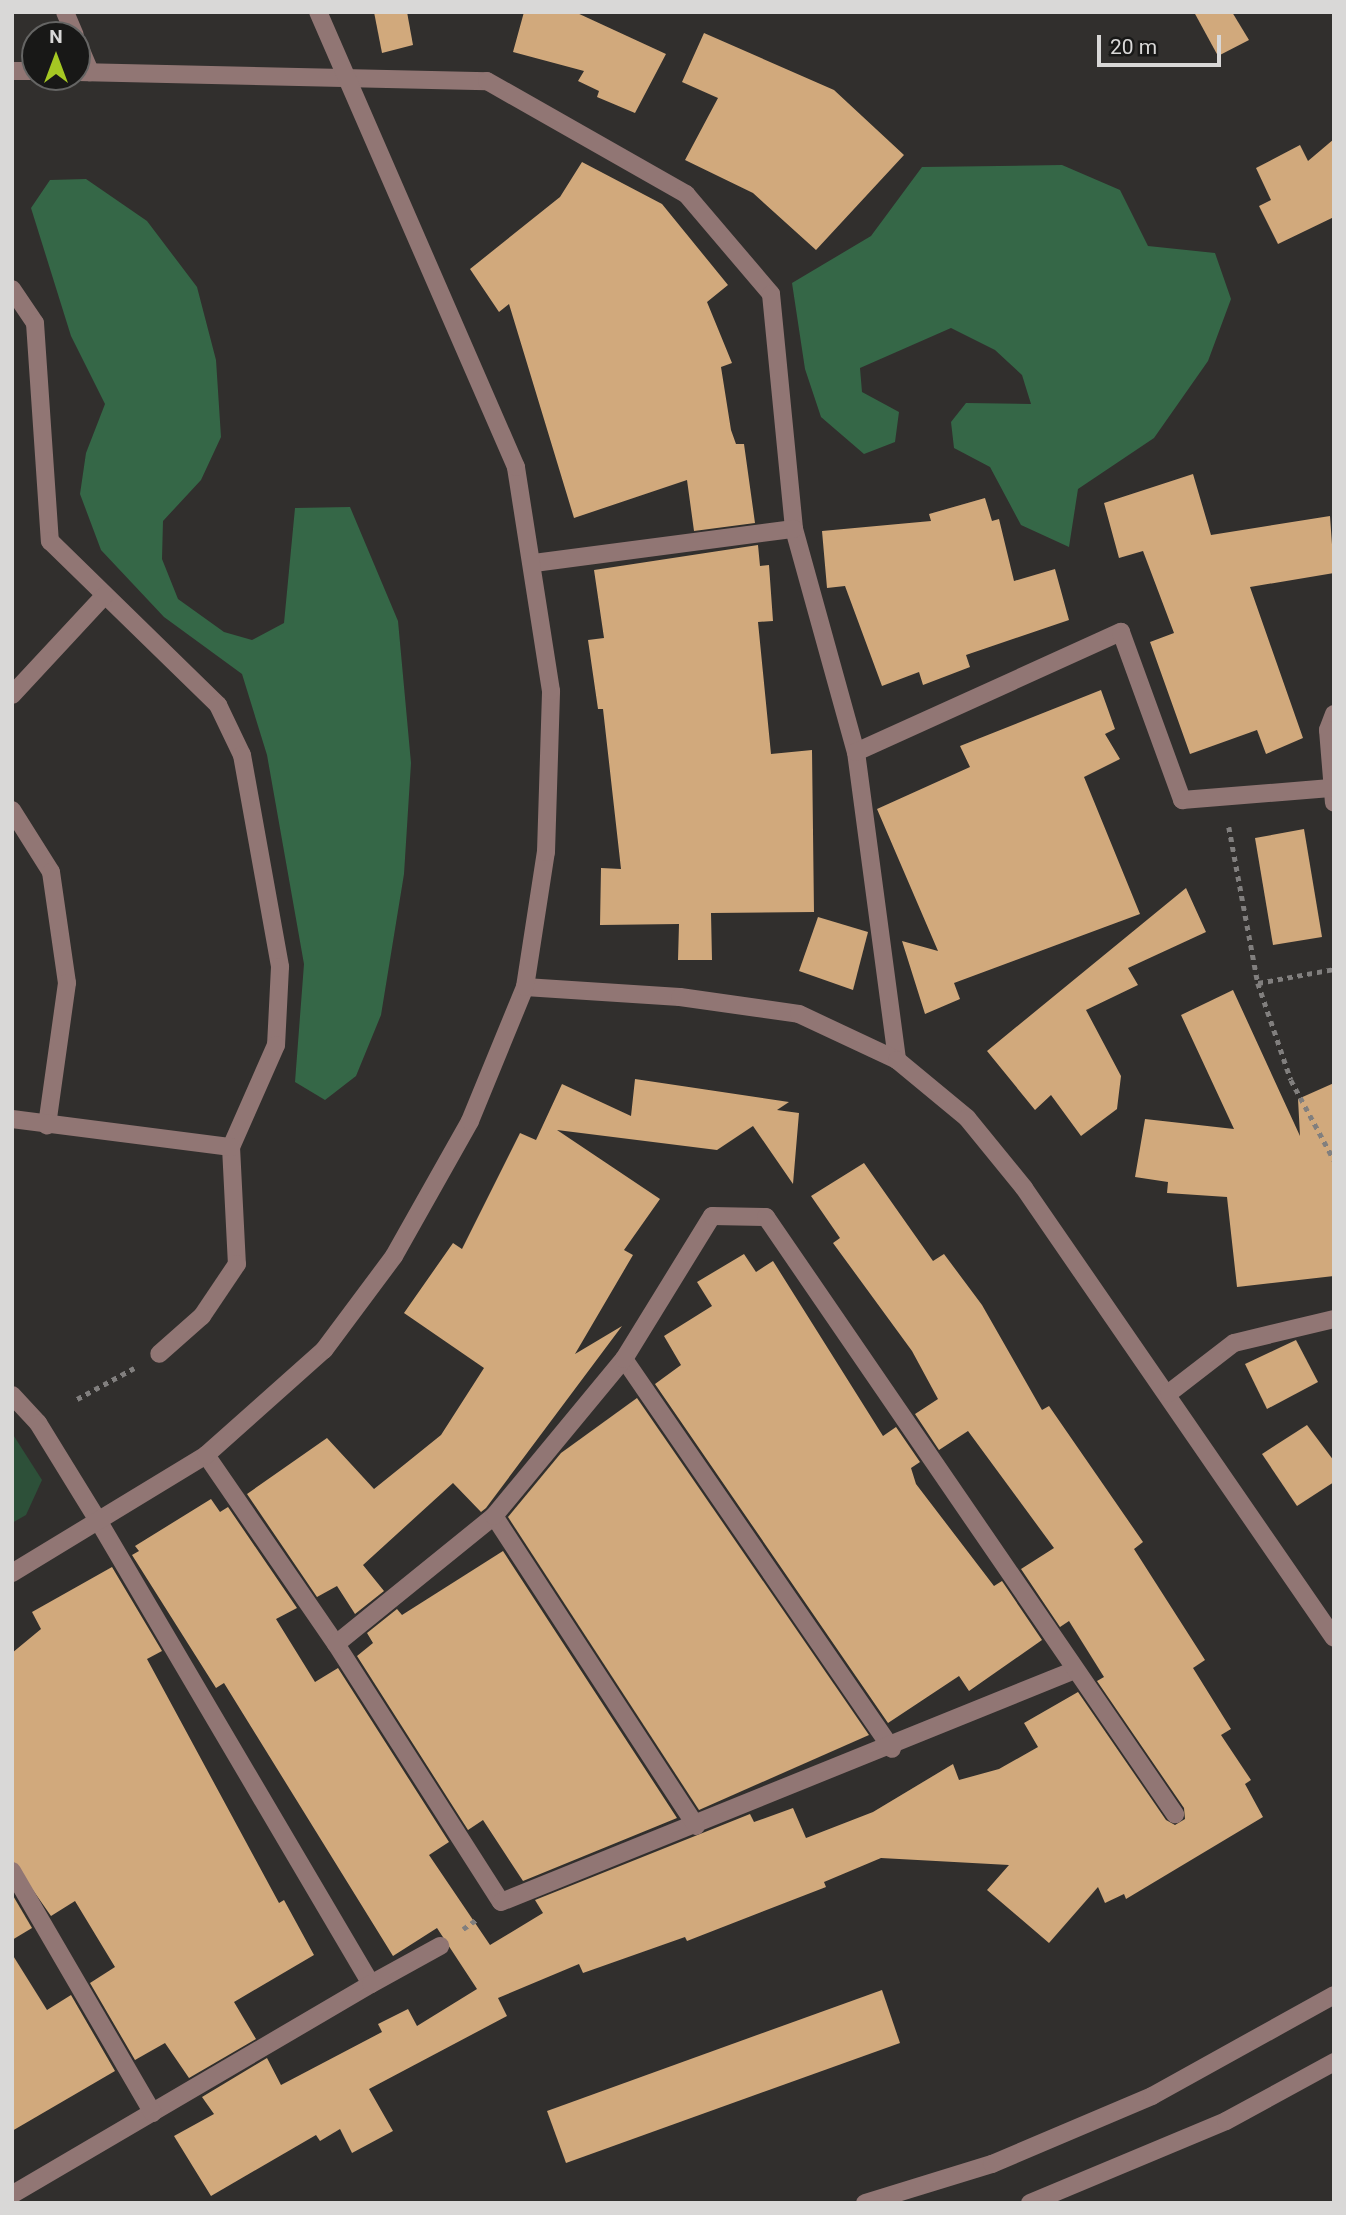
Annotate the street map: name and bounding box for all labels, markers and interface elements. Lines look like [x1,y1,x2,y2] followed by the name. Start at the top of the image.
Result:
[21,21,91,91] north arrow
[1101,21,1225,65] scale bar
[49,25,63,48] text: N
[1110,35,1157,59] text: 20 m

